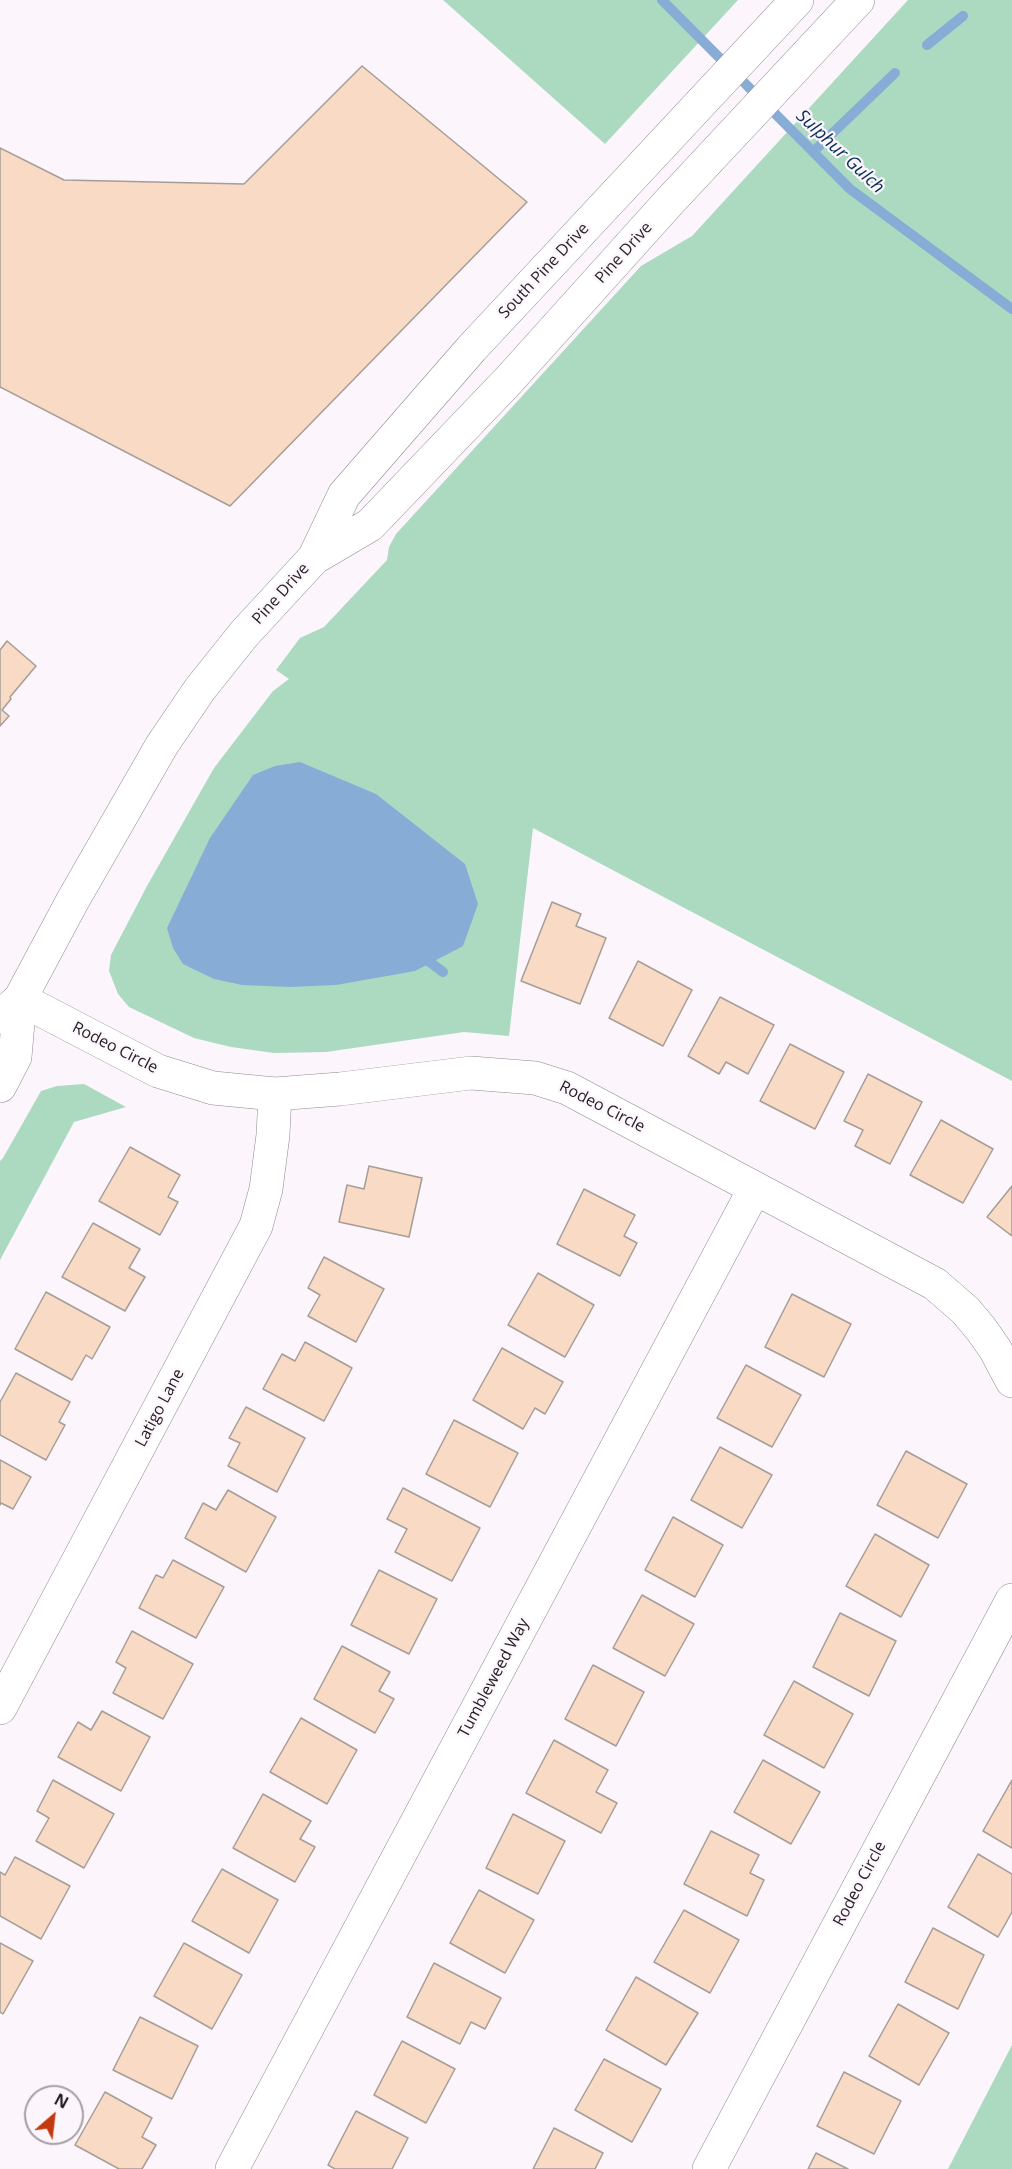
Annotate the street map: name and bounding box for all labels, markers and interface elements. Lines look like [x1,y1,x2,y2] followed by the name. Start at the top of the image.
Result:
[791,106,889,198] water label: Sulphur Gulch
[592,218,656,288] street label: Pine Drive
[495,219,593,323] street label: South Pine Drive
[249,559,313,629] street label: Pine Drive
[69,1018,161,1078] street label: Rodeo Circle
[556,1077,648,1137] street label: Rodeo Circle
[131,1366,189,1450] street label: Latigo Lane
[454,1615,534,1741] street label: Tumbleweed Way
[830,1838,890,1930] street label: Rodeo Circle
[24,2085,84,2145] north arrow
[51,2088,72,2114] text: N

